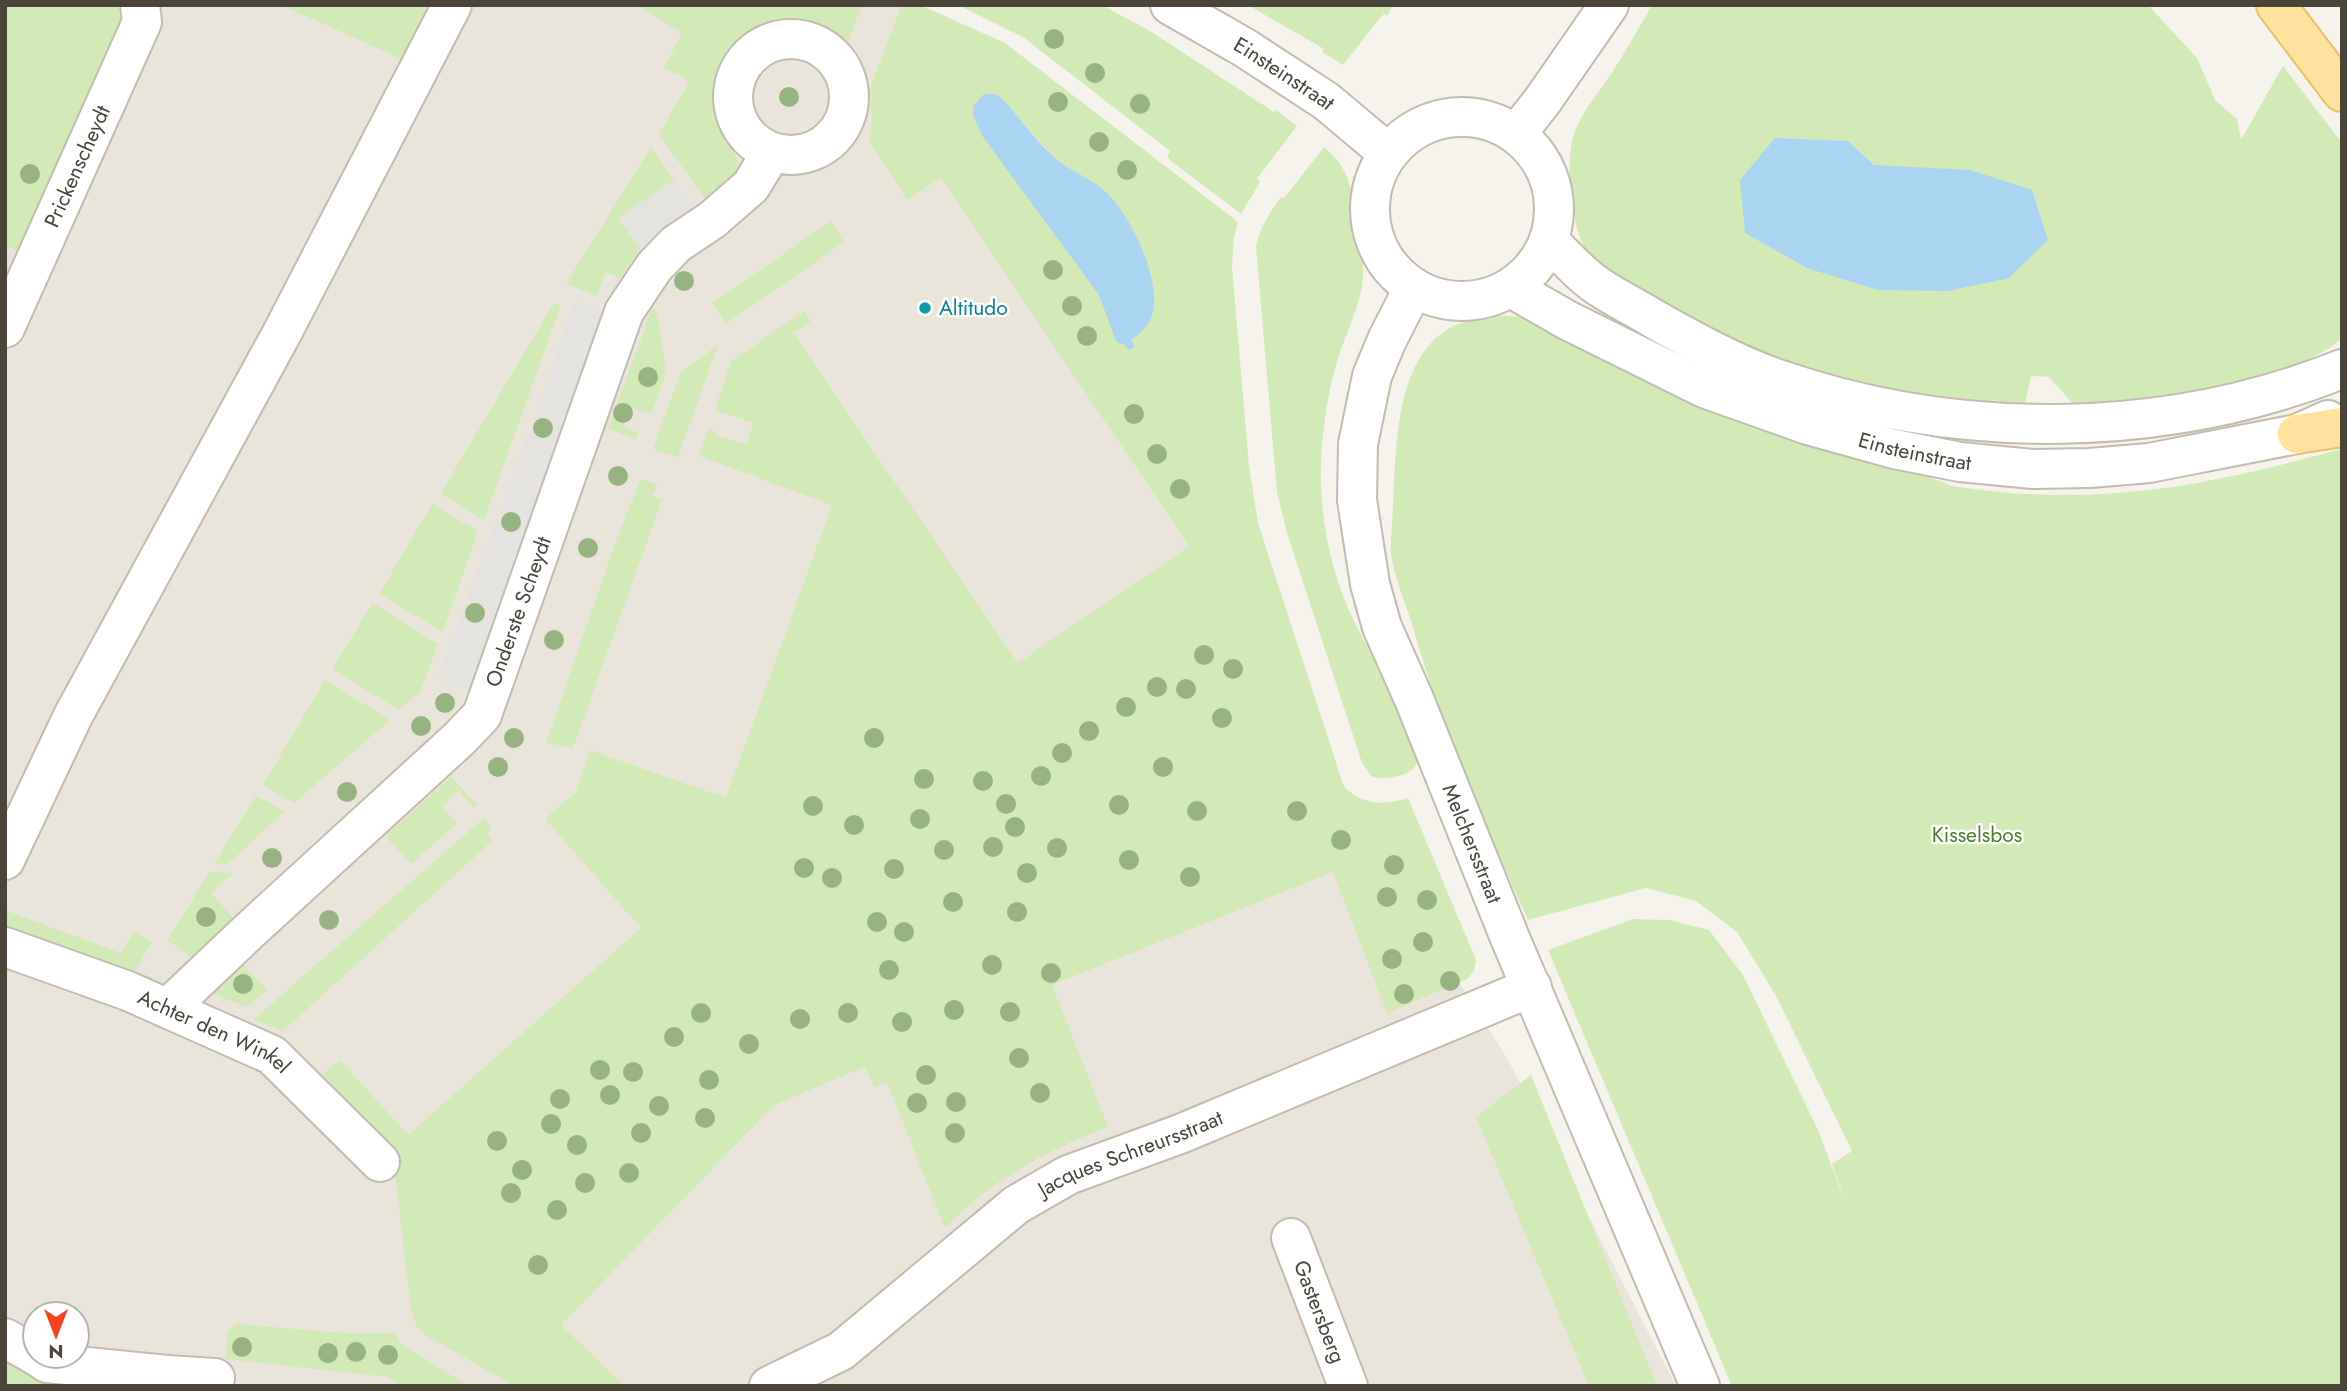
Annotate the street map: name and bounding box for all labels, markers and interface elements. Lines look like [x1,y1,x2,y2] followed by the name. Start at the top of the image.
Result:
[1228,30,1341,117] street label: Einsteinstraat
[37,101,118,232] street label: Prickenscheydt
[939,293,1008,323] place label: Altitudo
[917,300,933,316] marker: Altitudo
[1855,425,1972,478] street label: Einsteinstraat
[478,532,559,691] street label: Onderste Scheydt
[1435,779,1510,908] street label: Melchersstraat
[1932,820,2022,850] park label: Kisselsbos
[133,982,297,1080] street label: Achter den Winkel
[1030,1103,1227,1206] street label: Jacques Schreursstraat
[1286,1256,1353,1368] street label: Gastersberg
[21,1300,91,1370] north arrow
[48,1338,64,1365] text: N

